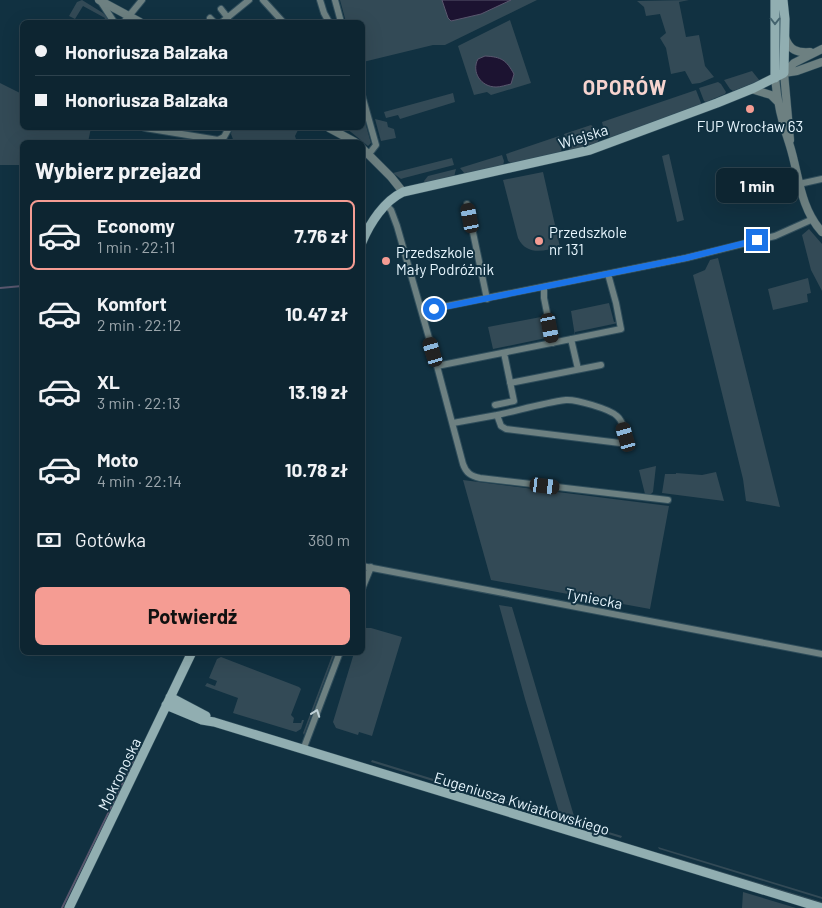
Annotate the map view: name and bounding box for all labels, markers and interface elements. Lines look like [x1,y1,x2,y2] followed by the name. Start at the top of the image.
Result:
[770,18,780,25] one-way arrow
[65,40,228,63] text: Honoriusza Balzaka
[583,75,667,99] district label: OPORÓW
[65,88,228,111] text: Honoriusza Balzaka
[744,103,756,115] marker: FUP Wrocław 63
[697,117,803,135] place label: FUP Wrocław 63
[556,120,610,152] street label: Wiejska
[35,157,201,183] text: Wybierz przejazd
[716,168,798,202] callout: 1 min
[739,176,775,195] text: 1 min
[459,202,480,234] car
[37,213,82,258] icon: car
[97,214,175,237] text: Economy
[549,223,627,258] place label: Przedszkole nr 131
[294,224,348,247] text: 7.76 zł
[746,229,768,251] route end
[533,235,545,247] marker: Przedszkole nr 131
[97,237,175,256] text: 1 min · 22:11
[396,243,494,278] place label: Przedszkole Mały Podróżnik
[380,255,392,267] marker: Przedszkole Mały Podróżnik
[37,291,82,336] icon: car
[97,292,167,315] text: Komfort
[423,298,445,320] route start
[285,302,348,325] text: 10.47 zł
[539,312,560,344] car
[97,315,181,334] text: 2 min · 22:12
[421,335,444,369] car
[37,369,82,414] icon: car
[97,370,120,393] text: XL
[288,380,348,403] text: 13.19 zł
[97,393,181,412] text: 3 min · 22:13
[614,421,637,453] car
[37,447,82,492] icon: car
[97,448,139,471] text: Moto
[285,458,348,481] text: 10.78 zł
[97,471,182,490] text: 4 min · 22:14
[529,477,560,495] car
[35,526,63,554] icon: cash
[75,528,146,551] text: Gotówka
[308,530,350,549] text: 360 m
[564,584,624,612] street label: Tyniecka
[35,587,350,645] button: Potwierdź
[311,709,321,717] one-way arrow
[94,735,144,813] street label: Mokronoska
[432,768,612,838] street label: Eugeniusza Kwiatkowskiego

